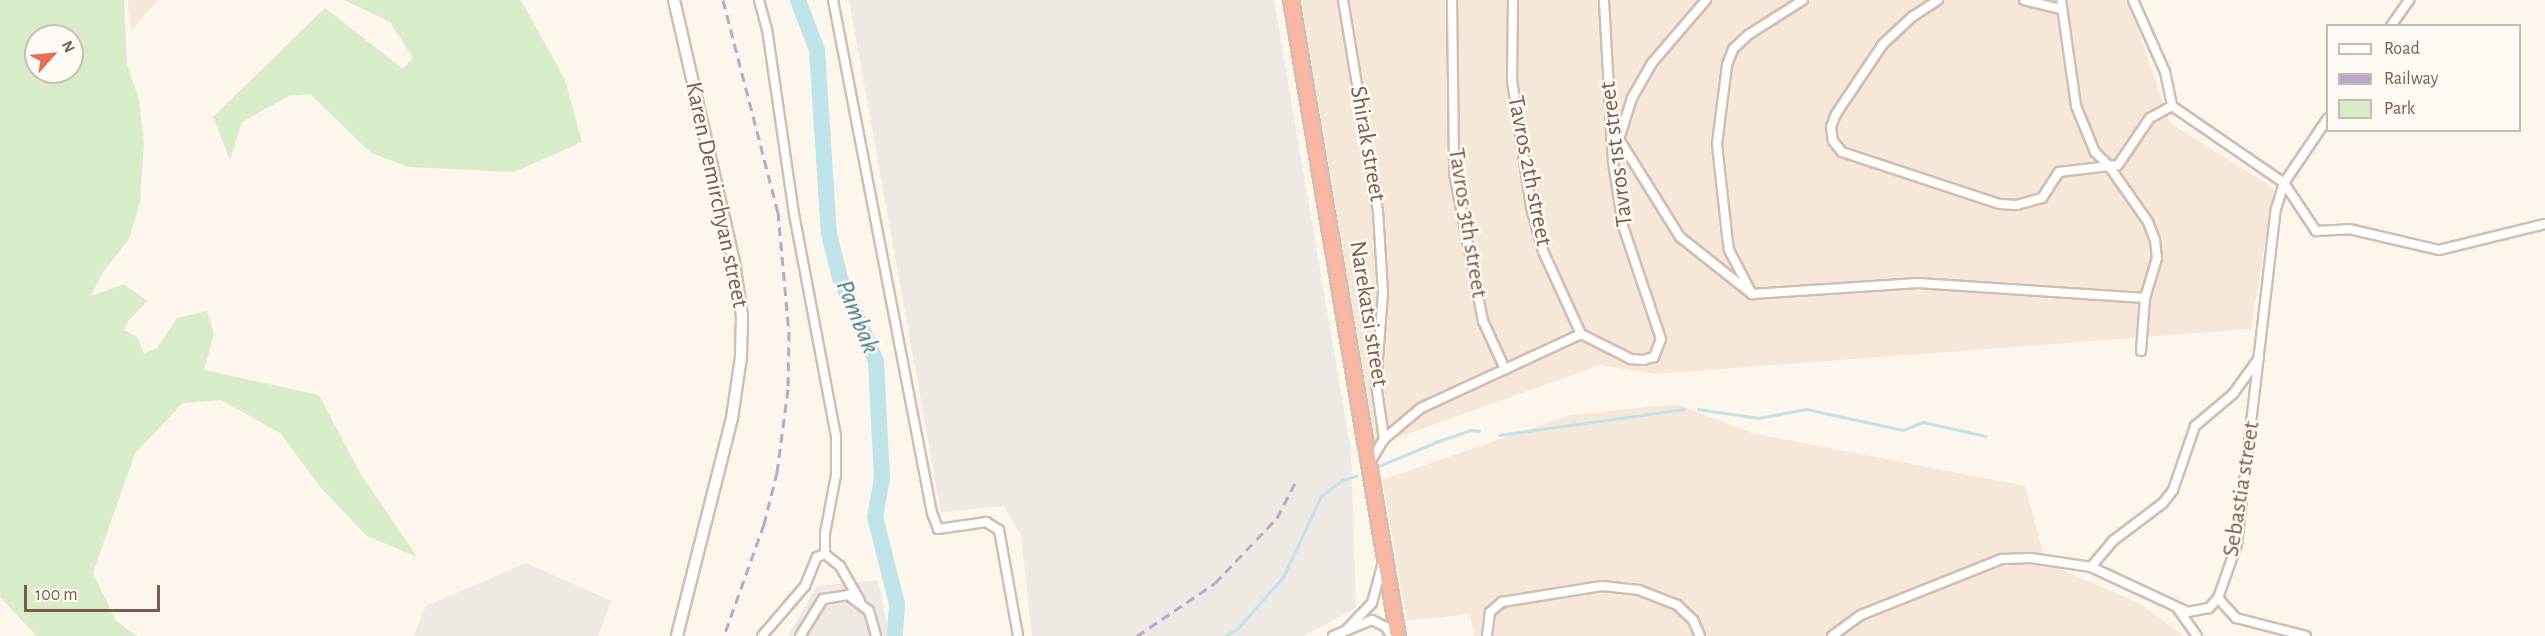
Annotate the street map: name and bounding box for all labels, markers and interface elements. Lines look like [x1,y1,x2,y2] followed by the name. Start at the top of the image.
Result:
[24,24,84,84] north arrow
[2326,24,2521,132] legend
[59,38,78,55] text: N
[2384,40,2420,58] text: Road
[2384,70,2438,88] text: Railway
[678,79,754,311] street label: Karen Demirchyan street
[1594,80,1640,228] street label: Tavros 1st street
[1343,84,1391,204] street label: Shirak street
[1500,93,1558,249] street label: Tavros 2th street
[2384,100,2415,118] text: Park
[1441,146,1493,300] street label: Tavros 3th street
[1342,239,1394,389] street label: Narekatsi street
[828,276,886,358] water label: Pambak
[2217,419,2267,559] street label: Sebastia street
[27,573,164,611] scale bar
[35,586,78,604] text: 100 m

